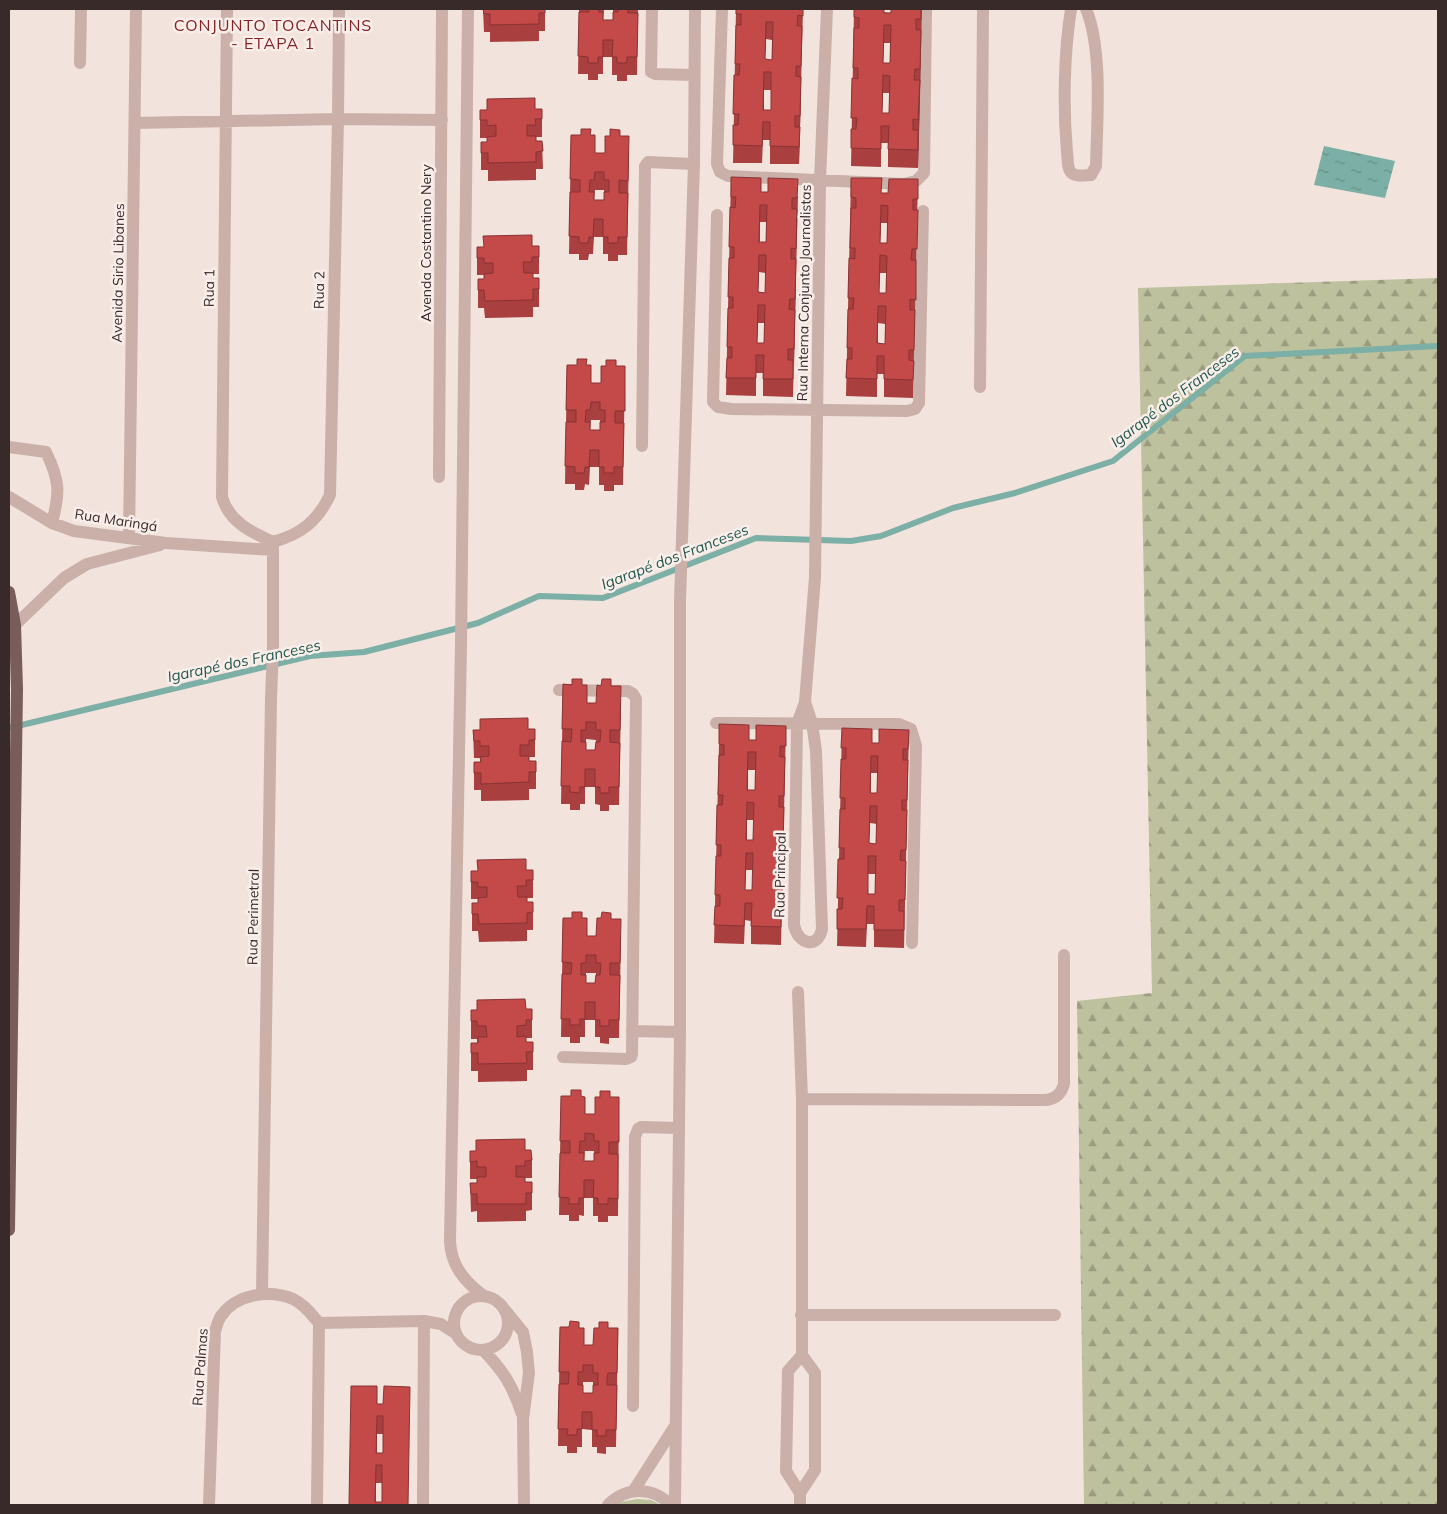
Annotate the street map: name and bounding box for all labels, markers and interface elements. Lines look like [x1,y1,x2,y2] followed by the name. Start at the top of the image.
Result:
[174,15,372,53] district label: CONJUNTO TOCANTINS - ETAPA 1
[417,163,435,322] street label: Avenda Costantino Nery
[793,184,815,402] street label: Rua Interna Conjunto Journalistas
[108,203,128,343] street label: Avenida Sirio Libanes
[200,269,218,307] street label: Rua 1
[310,271,328,309] street label: Rua 2
[1107,342,1243,451] water label: Igarapé dos Franceses
[73,505,159,535] street label: Rua Maringá
[598,520,751,593] water label: Igarapé dos Franceses
[166,635,322,686] water label: Igarapé dos Franceses
[770,832,790,918] street label: Rua Principal
[243,869,263,965] street label: Rua Perimetral
[188,1327,212,1407] street label: Rua Palmas

